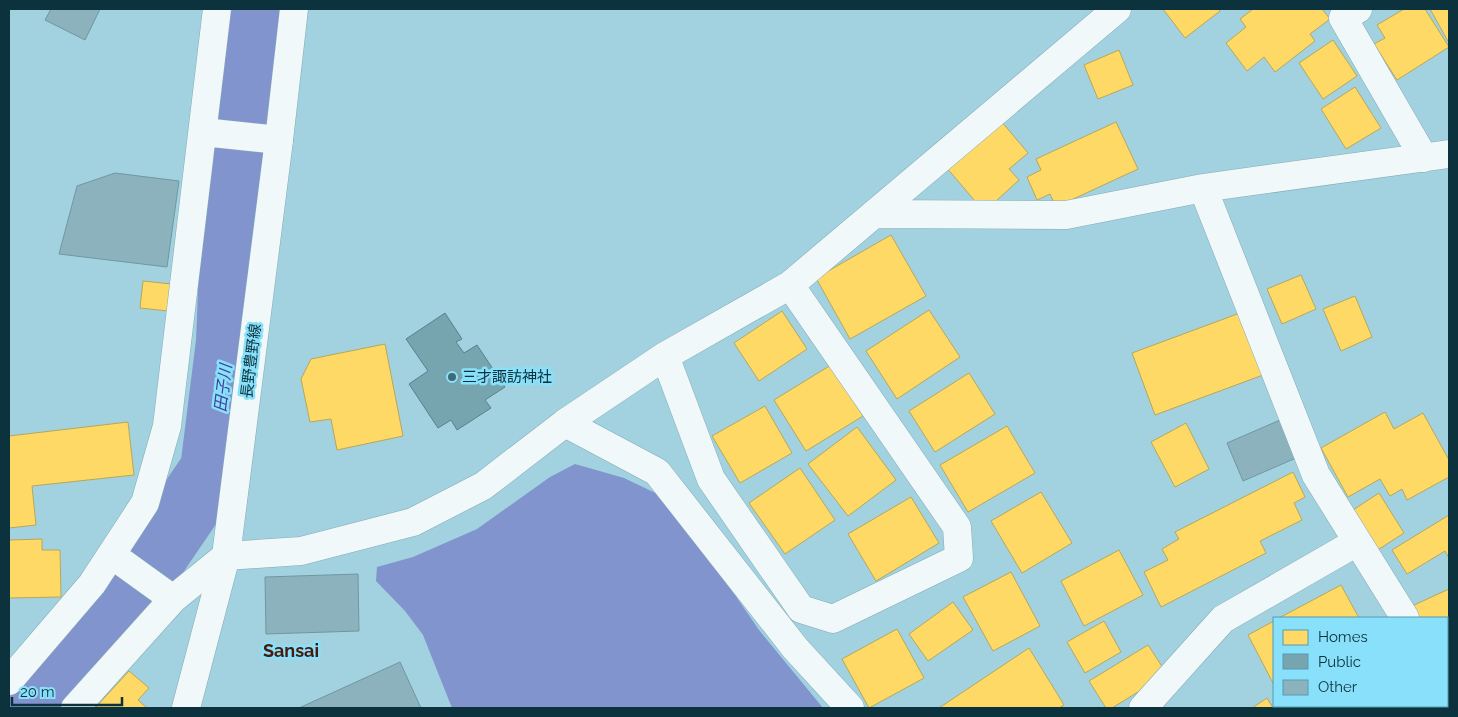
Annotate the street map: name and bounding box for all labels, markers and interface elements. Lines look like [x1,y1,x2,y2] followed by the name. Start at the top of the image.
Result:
[237,323,265,399] street label: 長野豊野線
[211,361,236,413] water label: 田子川
[462,368,552,386] place label: 三才諏訪神社
[446,371,458,383] marker: 三才諏訪神社
[1273,617,1448,707] legend
[1318,628,1368,646] text: Homes
[263,640,319,661] district label: Sansai
[1318,653,1361,671] text: Public
[12,674,122,706] scale bar
[1318,678,1358,696] text: Other
[20,683,55,701] text: 20 m

